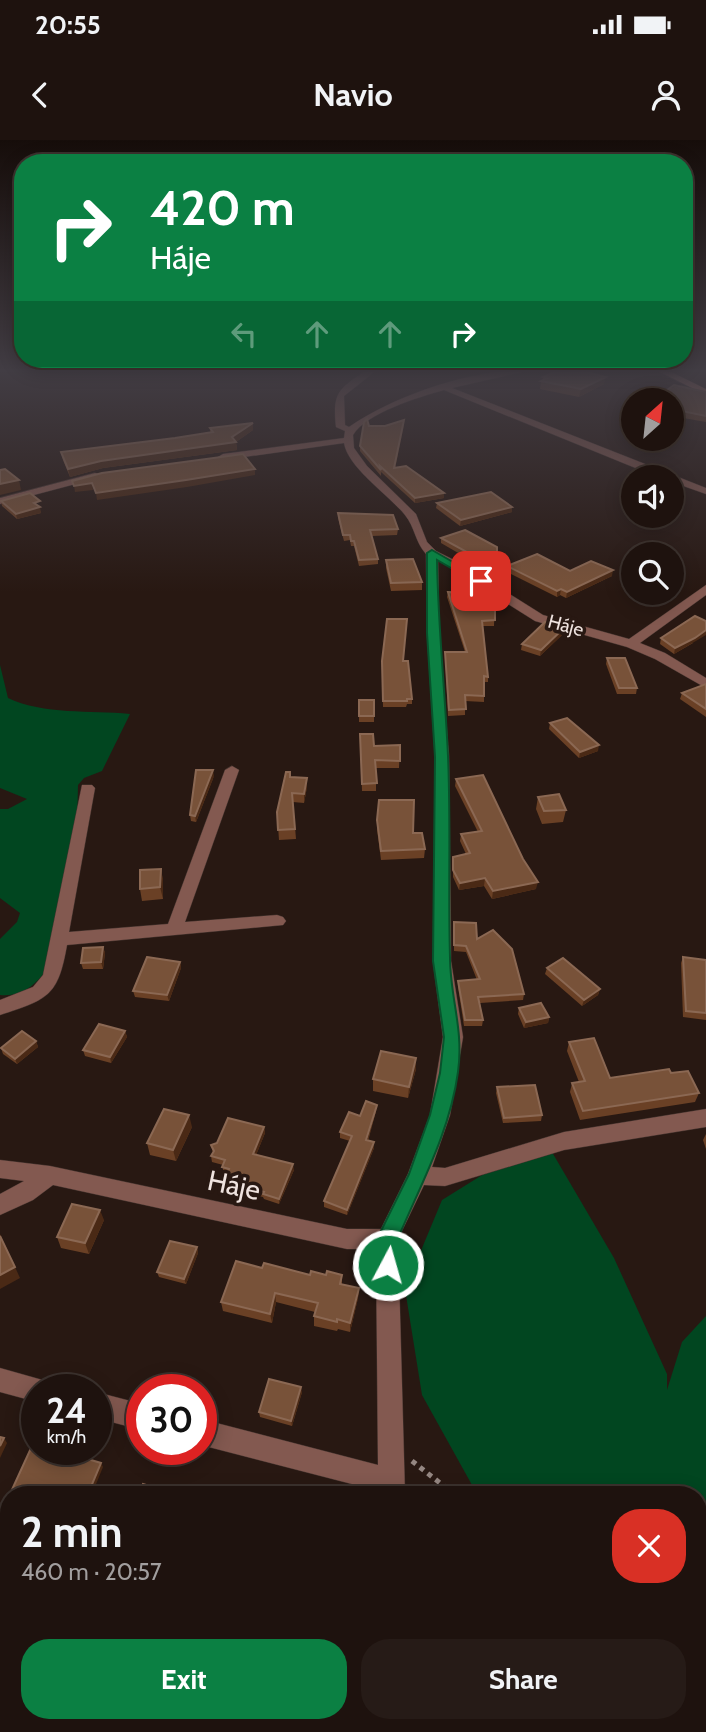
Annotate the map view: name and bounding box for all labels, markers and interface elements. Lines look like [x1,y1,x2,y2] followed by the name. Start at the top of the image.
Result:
[35,9,101,41] text: 20:55
[313,75,393,114] text: Navio
[21,76,59,114] icon: back
[647,76,685,114] icon: person
[150,178,295,237] text: 420 m
[35,182,126,273] icon: right
[150,238,211,277] text: Háje
[225,315,263,353] icon: left
[298,315,336,353] icon: ahead
[371,315,409,353] icon: ahead
[444,315,482,353] icon: right
[621,388,684,452] north arrow
[621,388,684,605] map controls
[621,465,684,528] button: sound
[621,542,684,605] button: search
[451,551,511,611] pin
[462,562,500,600] icon: arrive
[545,610,587,641] street label: Háje
[204,1163,264,1207] street label: Háje
[351,1228,425,1302] position arrow
[126,1374,217,1465] speed limit sign: 30
[46,1389,87,1432] text: 24
[47,1426,86,1448] text: km/h
[21,1506,122,1558] text: 2 min
[612,1509,686,1583] button: close
[21,1558,161,1586] text: 460 m · 20:57
[21,1639,347,1719] button: Exit
[361,1639,686,1719] button: Share

